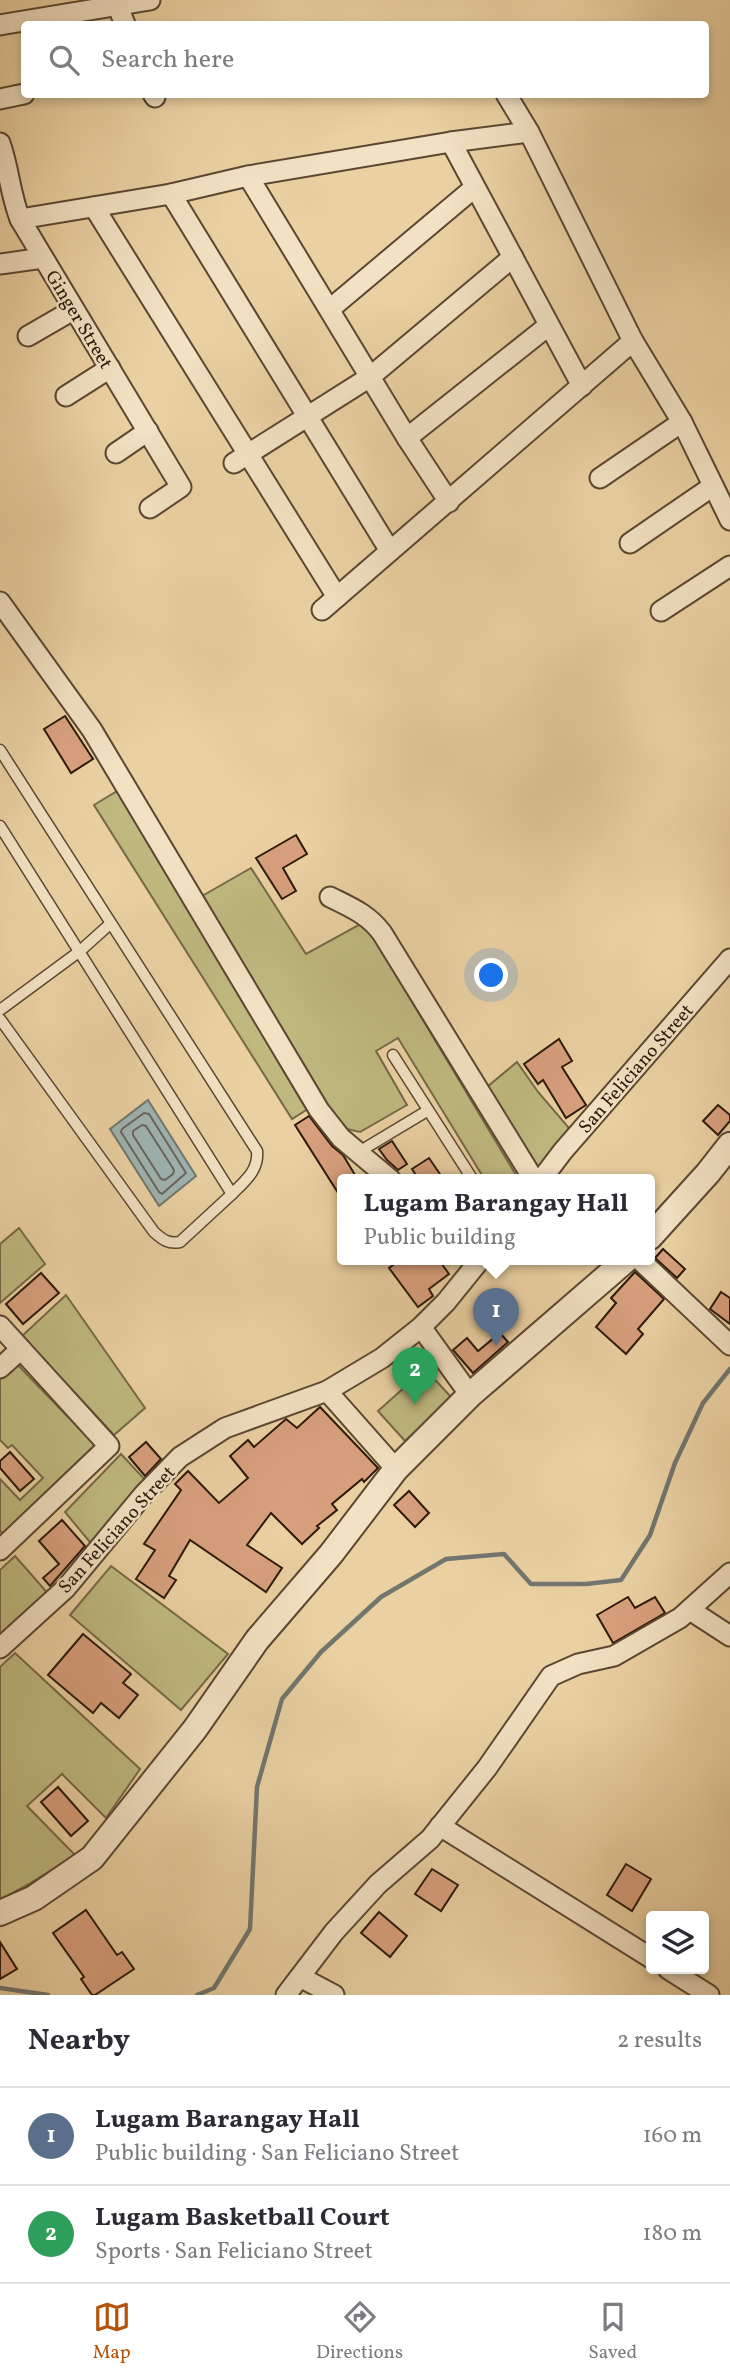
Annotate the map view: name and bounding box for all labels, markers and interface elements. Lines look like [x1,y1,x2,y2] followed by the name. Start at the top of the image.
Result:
[21,21,709,98] search box
[45,41,83,79] icon: search
[101,42,234,78] text: Search here
[38,266,118,375] street label: Ginger Street
[474,958,508,992] your location
[573,999,700,1140] street label: San Feliciano Street
[337,1174,655,1265] popup
[364,1186,628,1222] text: Lugam Barangay Hall
[364,1222,516,1254] text: Public building
[473,1288,519,1346] pin: 1
[392,1347,438,1405] pin: 2
[53,1460,182,1600] street label: San Feliciano Street
[646,1911,709,1974] map controls
[646,1911,709,1974] button: layers
[28,2020,130,2062] text: Nearby
[617,2025,702,2057] text: 2 results
[95,2102,360,2138] text: Lugam Barangay Hall
[46,2120,56,2152] text: 1
[643,2120,702,2152] text: 160 m
[95,2138,459,2170] text: Public building · San Feliciano Street
[95,2200,390,2236] text: Lugam Basketball Court
[45,2218,57,2250] text: 2
[643,2218,702,2250] text: 180 m
[95,2236,373,2268] text: Sports · San Feliciano Street
[93,2298,131,2366] tab: Map
[316,2298,403,2366] tab: Directions
[588,2298,637,2366] tab: Saved

